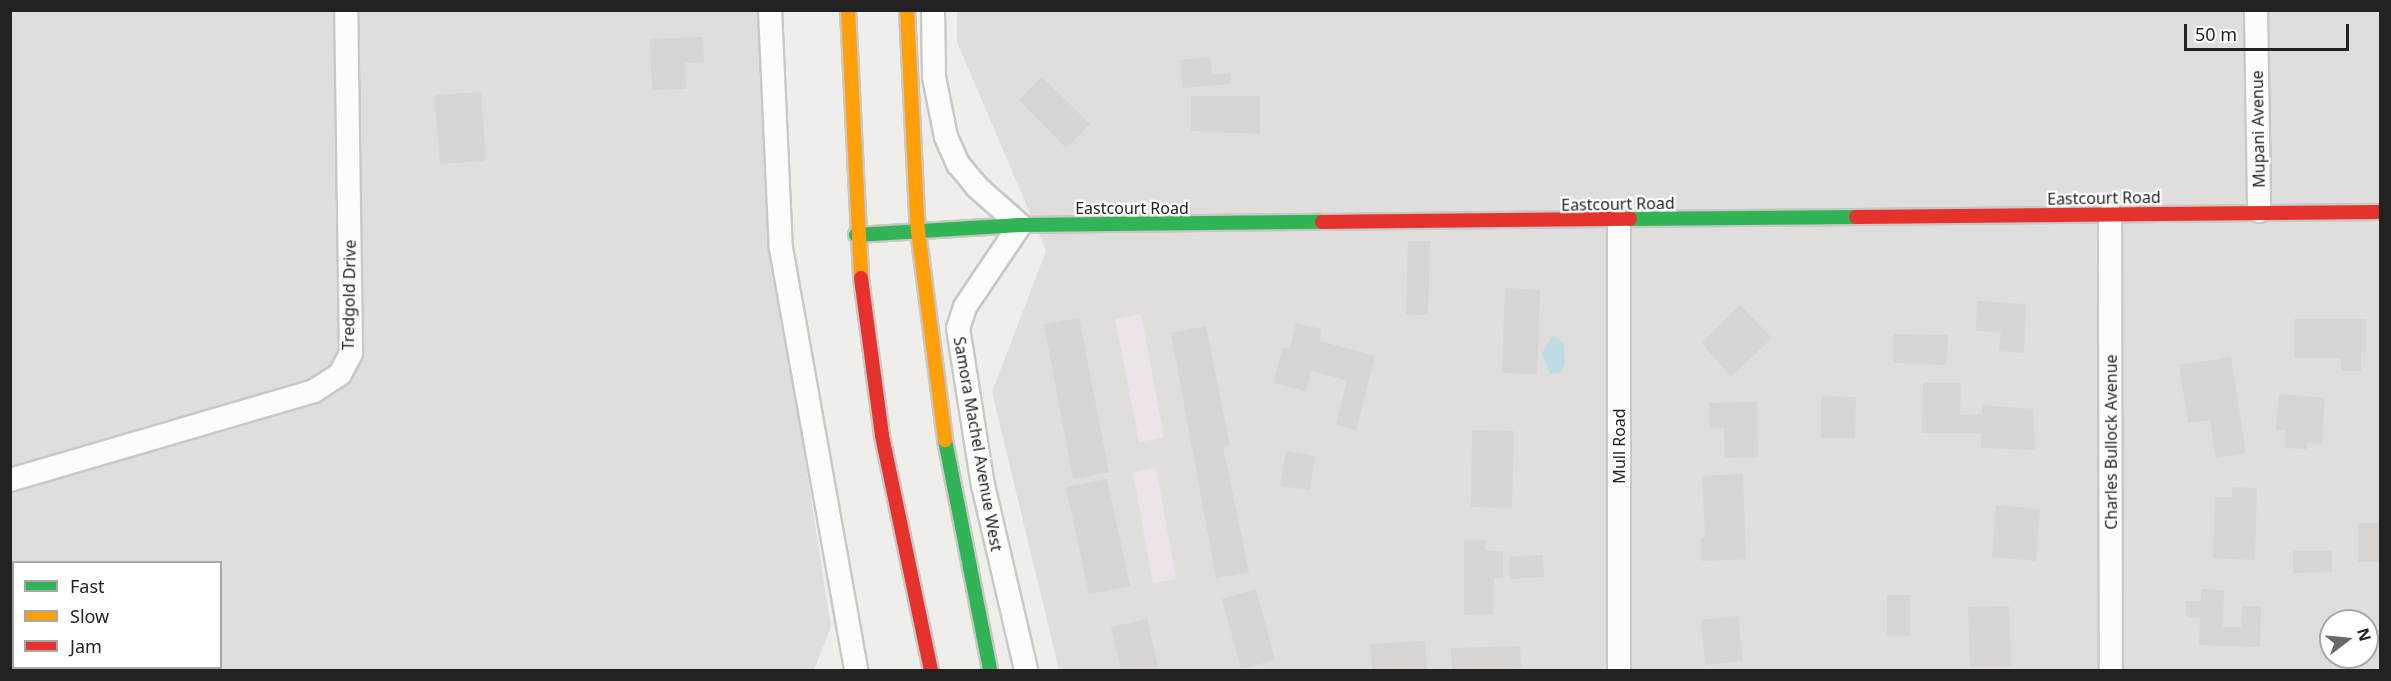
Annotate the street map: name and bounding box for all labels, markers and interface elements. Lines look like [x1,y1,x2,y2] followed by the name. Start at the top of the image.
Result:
[2187,12,2352,50] scale bar
[2195,22,2237,46] text: 50 m
[2247,70,2269,188] street label: Mupani Avenue
[2047,187,2161,209] street label: Eastcourt Road
[1561,193,1675,215] street label: Eastcourt Road
[1075,198,1189,218] street label: Eastcourt Road
[338,240,360,350] street label: Tredgold Drive
[950,335,1006,553] street label: Samora Machel Avenue West
[2101,354,2121,530] street label: Charles Bullock Avenue
[1609,408,1629,484] street label: Mull Road
[12,561,222,669] legend
[70,574,105,598] text: Fast
[70,604,109,628] text: Slow
[2319,609,2379,669] north arrow
[2352,625,2377,644] text: N
[70,634,102,658] text: Jam

